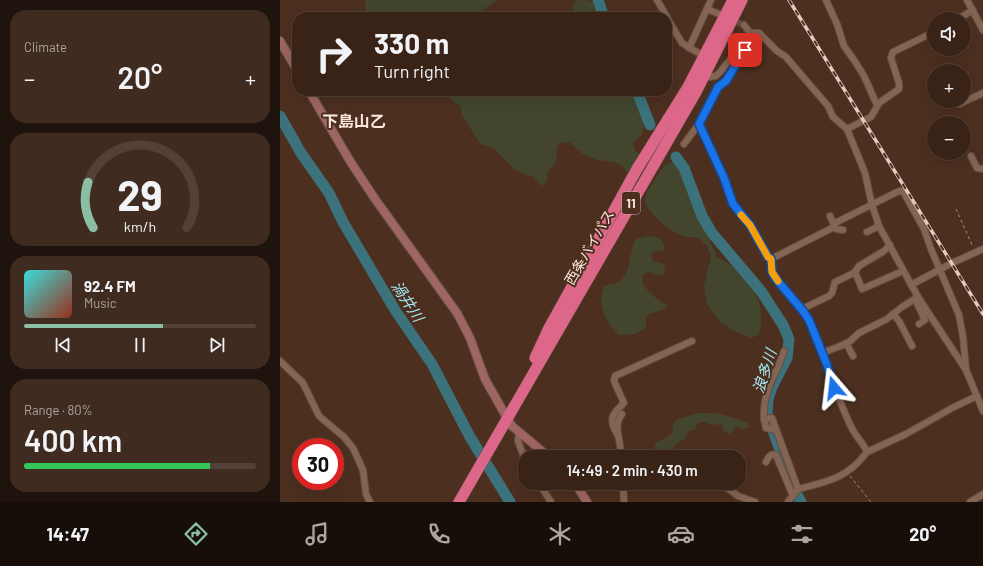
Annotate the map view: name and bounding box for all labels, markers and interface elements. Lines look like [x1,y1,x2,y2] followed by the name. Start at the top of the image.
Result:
[927,12,971,160] map controls
[927,12,971,56] button: sound
[374,26,449,60] text: 330 m
[308,28,360,80] icon: right
[728,33,762,67] pin
[24,39,67,55] text: Climate
[734,39,756,61] icon: arrive
[118,59,162,95] text: 20°
[374,60,450,82] text: Turn right
[927,64,971,108] button: +
[24,65,35,91] text: −
[245,65,256,91] text: +
[322,111,386,130] district label: 下島山乙
[927,116,971,160] button: −
[117,168,163,218] text: 29
[622,192,640,214] road number: 11
[561,206,617,288] street label: 西条バイパス
[124,217,156,234] text: km/h
[84,277,136,295] text: 92.4 FM
[388,277,429,326] water label: 渦井川
[84,295,117,311] text: Music
[52,334,74,356] icon: previous
[129,334,151,356] icon: pause
[206,334,228,356] icon: next
[748,345,780,395] water label: 浪多川
[813,367,855,409] position arrow
[24,402,93,418] text: Range · 80%
[24,422,122,458] text: 400 km
[292,438,344,490] speed limit sign: 30
[566,461,698,479] text: 14:49 · 2 min · 430 m
[182,520,210,548] icon: directions
[303,520,331,548] icon: music
[425,520,453,548] icon: phone
[546,520,574,548] icon: climate
[667,520,695,548] icon: car
[788,520,816,548] icon: filters
[47,523,89,545] text: 14:47
[909,523,936,545] text: 20°

